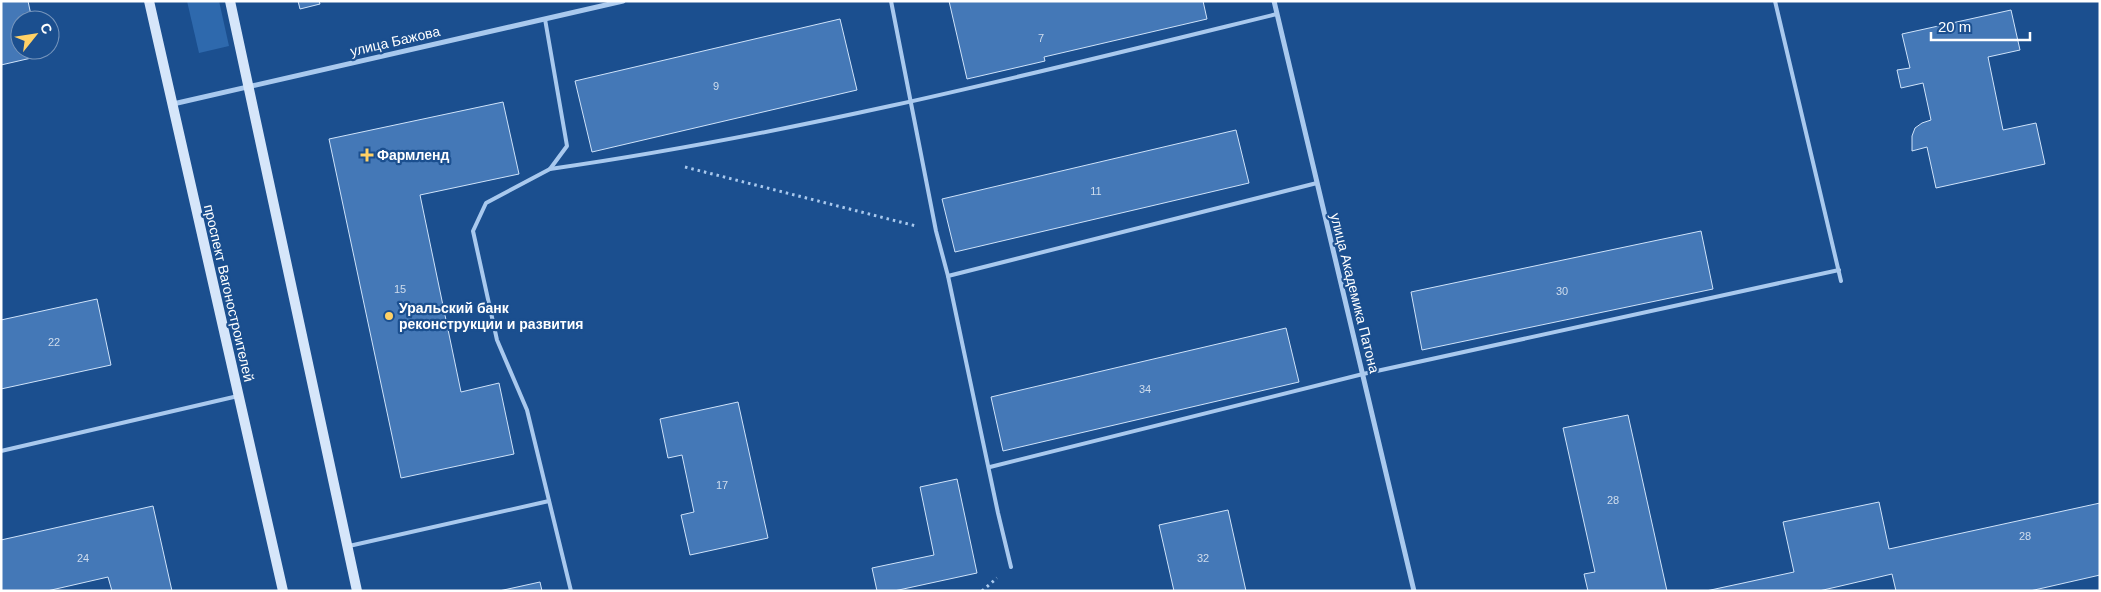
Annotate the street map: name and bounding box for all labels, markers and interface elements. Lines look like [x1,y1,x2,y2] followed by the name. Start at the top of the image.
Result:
[10,10,60,60] north arrow
[1931,10,2030,42] scale bar
[1938,18,1971,35] text: 20 m
[37,20,56,37] text: С
[349,23,442,59] street label: улица Бажова
[1038,32,1044,44] house number: 7
[713,80,719,92] house number: 9
[377,147,449,163] place label: Фармленд
[361,149,373,161] marker: Фармленд
[1090,185,1102,197] house number: 11
[201,203,257,383] street label: проспект Вагоностроителей
[1327,211,1383,375] street label: улица Академика Патона
[394,283,406,295] house number: 15
[1556,285,1568,297] house number: 30
[399,300,584,332] place label: Уральский банк реконструкции и развития
[383,310,395,322] marker: Уральский банк реконструкции и развития
[48,336,60,348] house number: 22
[1139,383,1151,395] house number: 34
[716,479,728,491] house number: 17
[1607,494,1619,506] house number: 28
[2019,530,2031,542] house number: 28
[77,552,89,564] house number: 24
[1197,552,1209,564] house number: 32

